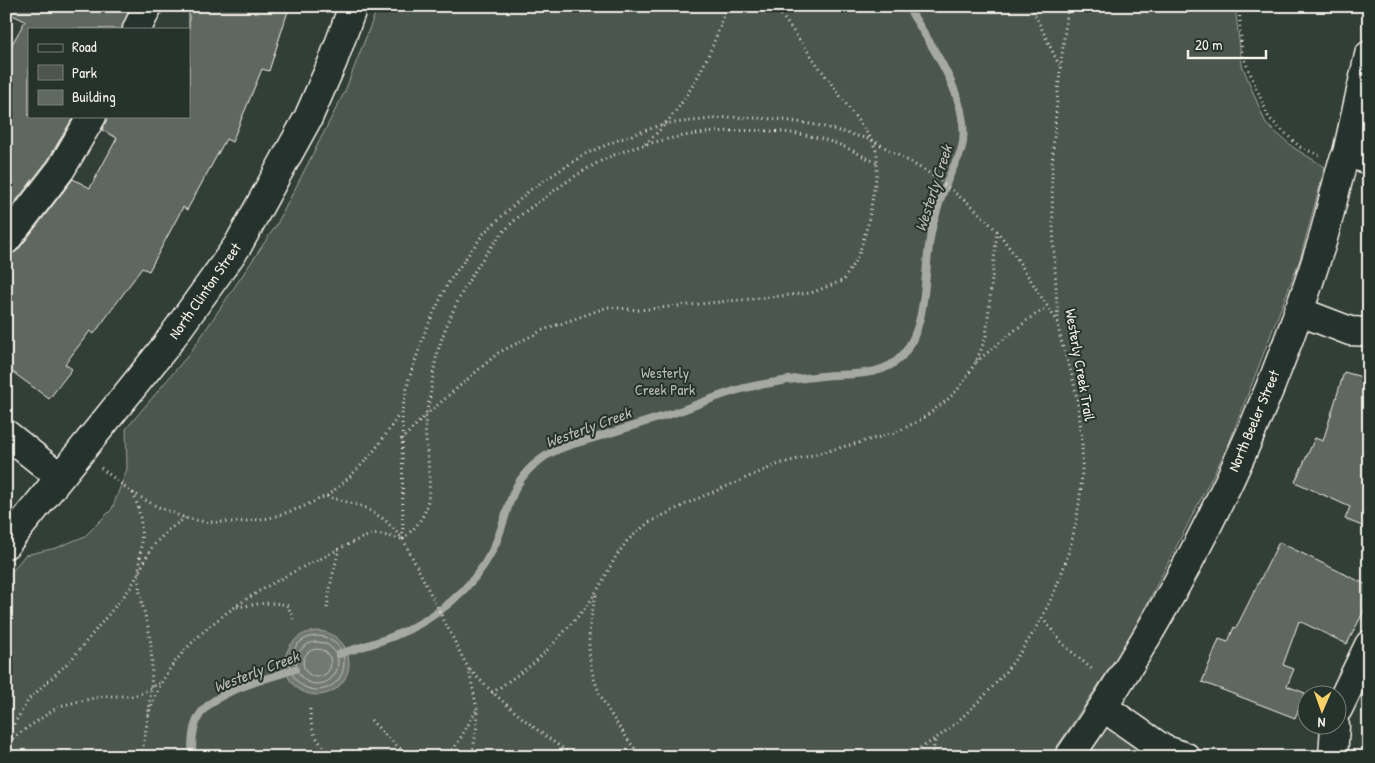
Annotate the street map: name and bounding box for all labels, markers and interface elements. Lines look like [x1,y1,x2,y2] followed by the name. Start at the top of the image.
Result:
[28,28,190,118] legend
[1188,28,1265,60] scale bar
[1195,34,1222,55] text: 20 m
[72,36,97,57] text: Road
[72,62,97,83] text: Park
[72,86,116,107] text: Building
[909,141,958,234] water label: Westerly Creek
[163,238,246,343] street label: North Clinton Street
[1060,307,1101,423] street label: Westerly Creek Trail
[635,362,695,400] park label: Westerly Creek Park
[1223,366,1285,475] street label: North Beeler Street
[542,401,635,453] water label: Westerly Creek
[210,644,303,697] water label: Westerly Creek
[1298,686,1348,736] north arrow
[1317,714,1326,733] text: N

